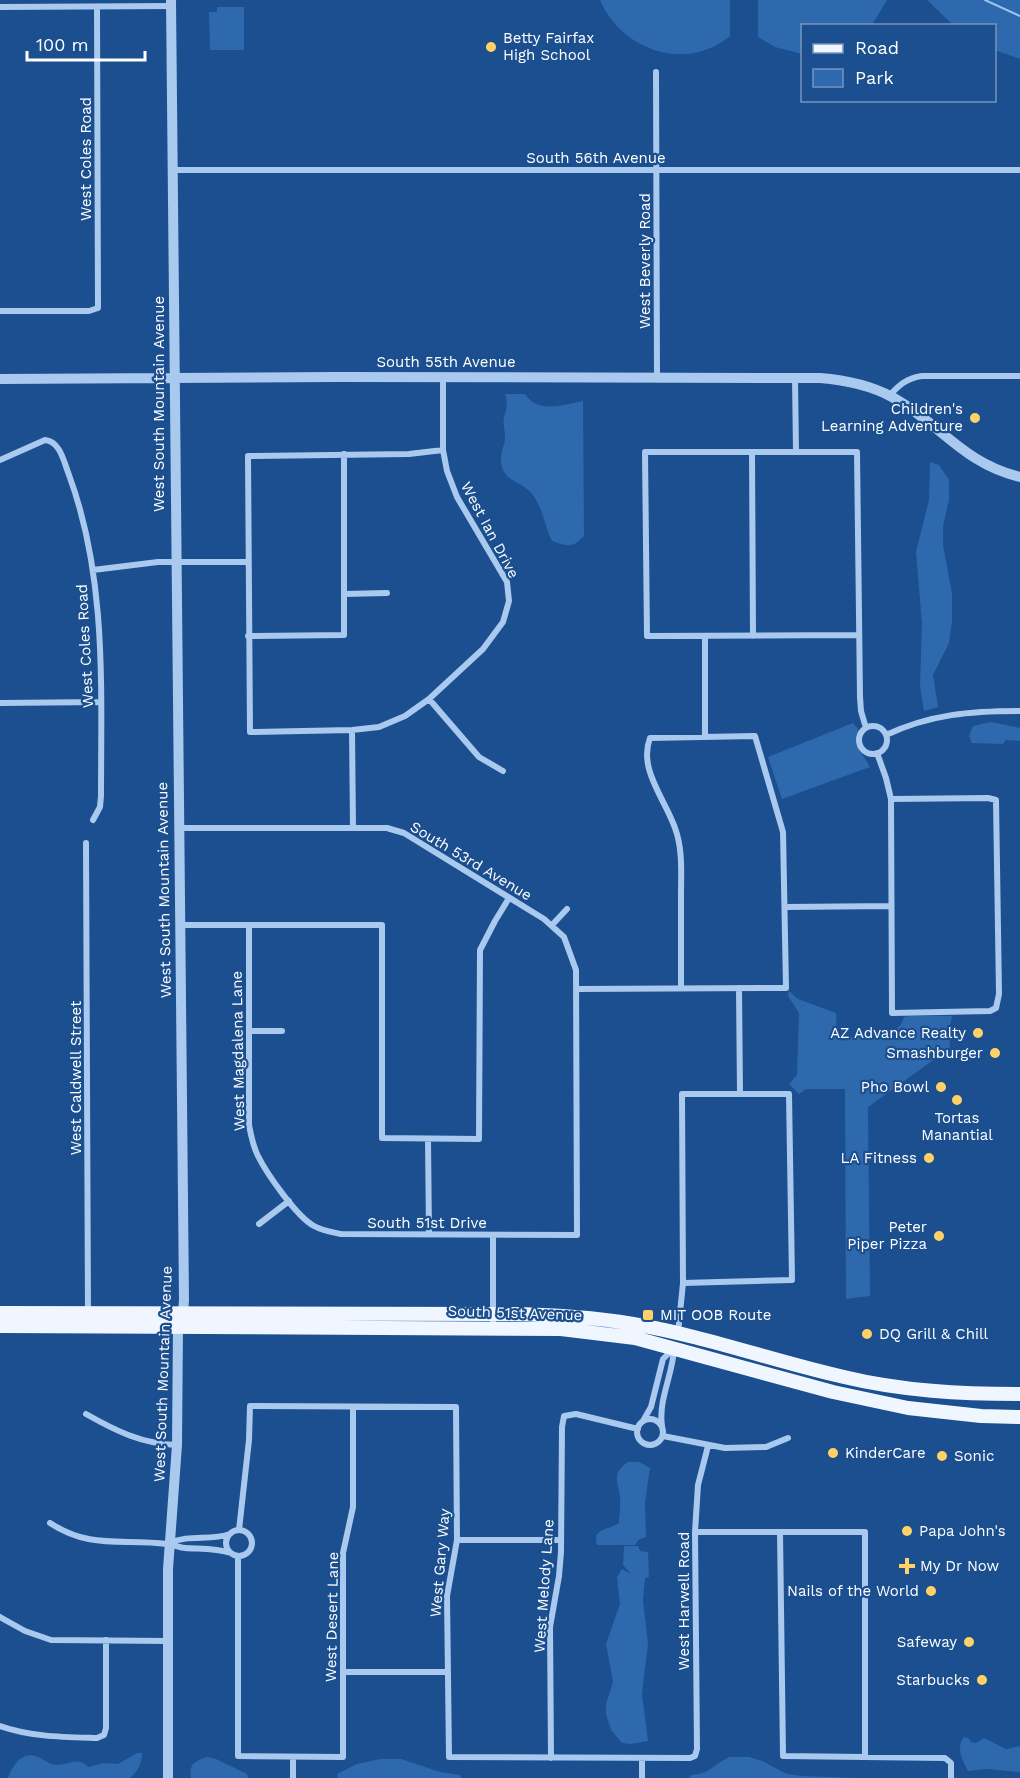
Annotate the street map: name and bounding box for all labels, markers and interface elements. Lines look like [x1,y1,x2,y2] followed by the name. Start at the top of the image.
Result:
[27,24,146,62] scale bar
[801,24,996,102] legend
[503,29,594,64] place label: Betty Fairfax High School
[36,34,89,55] text: 100 m
[855,37,899,58] text: Road
[484,40,498,54] marker: Betty Fairfax High School
[855,67,894,88] text: Park
[77,97,95,221] street label: West Coles Road
[526,149,666,167] street label: South 56th Avenue
[636,193,654,329] street label: West Beverly Road
[150,296,168,512] street label: West South Mountain Avenue
[376,353,516,371] street label: South 55th Avenue
[821,400,963,435] place label: Children's Learning Adventure
[968,411,982,425] marker: Children's Learning Adventure
[457,479,523,581] street label: West Ian Drive
[73,584,97,708] street label: West Coles Road
[153,782,175,998] street label: West South Mountain Avenue
[407,818,535,904] street label: South 53rd Avenue
[228,971,248,1131] street label: West Magdalena Lane
[67,1000,85,1155] street label: West Caldwell Street
[830,1024,966,1042] place label: AZ Advance Realty
[971,1026,985,1040] marker: AZ Advance Realty
[886,1044,983,1062] place label: Smashburger
[988,1046,1002,1060] marker: Smashburger
[861,1078,929,1096] place label: Pho Bowl
[934,1080,948,1094] marker: Pho Bowl
[950,1093,964,1107] marker: Tortas Manantial
[921,1109,993,1144] place label: Tortas Manantial
[840,1149,917,1167] place label: LA Fitness
[922,1151,936,1165] marker: LA Fitness
[367,1214,487,1232] street label: South 51st Drive
[847,1218,928,1253] place label: Peter Piper Pizza
[932,1229,946,1243] marker: Peter Piper Pizza
[150,1266,176,1482] street label: West South Mountain Avenue
[447,1302,583,1324] street label: South 51st Avenue
[660,1306,771,1324] place label: MIT OOB Route
[641,1308,655,1322] marker: MIT OOB Route
[879,1325,989,1343] place label: DQ Grill & Chill
[860,1327,874,1341] marker: DQ Grill & Chill
[845,1444,926,1462] place label: KinderCare
[826,1446,840,1460] marker: KinderCare
[954,1447,994,1465] place label: Sonic
[935,1449,949,1463] marker: Sonic
[426,1508,454,1618] street label: West Gary Way
[530,1518,558,1654] street label: West Melody Lane
[919,1522,1006,1540] place label: Papa John's
[900,1524,914,1538] marker: Papa John's
[675,1532,693,1670] street label: West Harwell Road
[322,1552,342,1682] street label: West Desert Lane
[898,1557,916,1575] marker: My Dr Now
[920,1557,1000,1575] place label: My Dr Now
[787,1582,919,1600] place label: Nails of the World
[924,1584,938,1598] marker: Nails of the World
[897,1633,957,1651] place label: Safeway
[962,1635,976,1649] marker: Safeway
[896,1671,970,1689] place label: Starbucks
[975,1673,989,1687] marker: Starbucks

